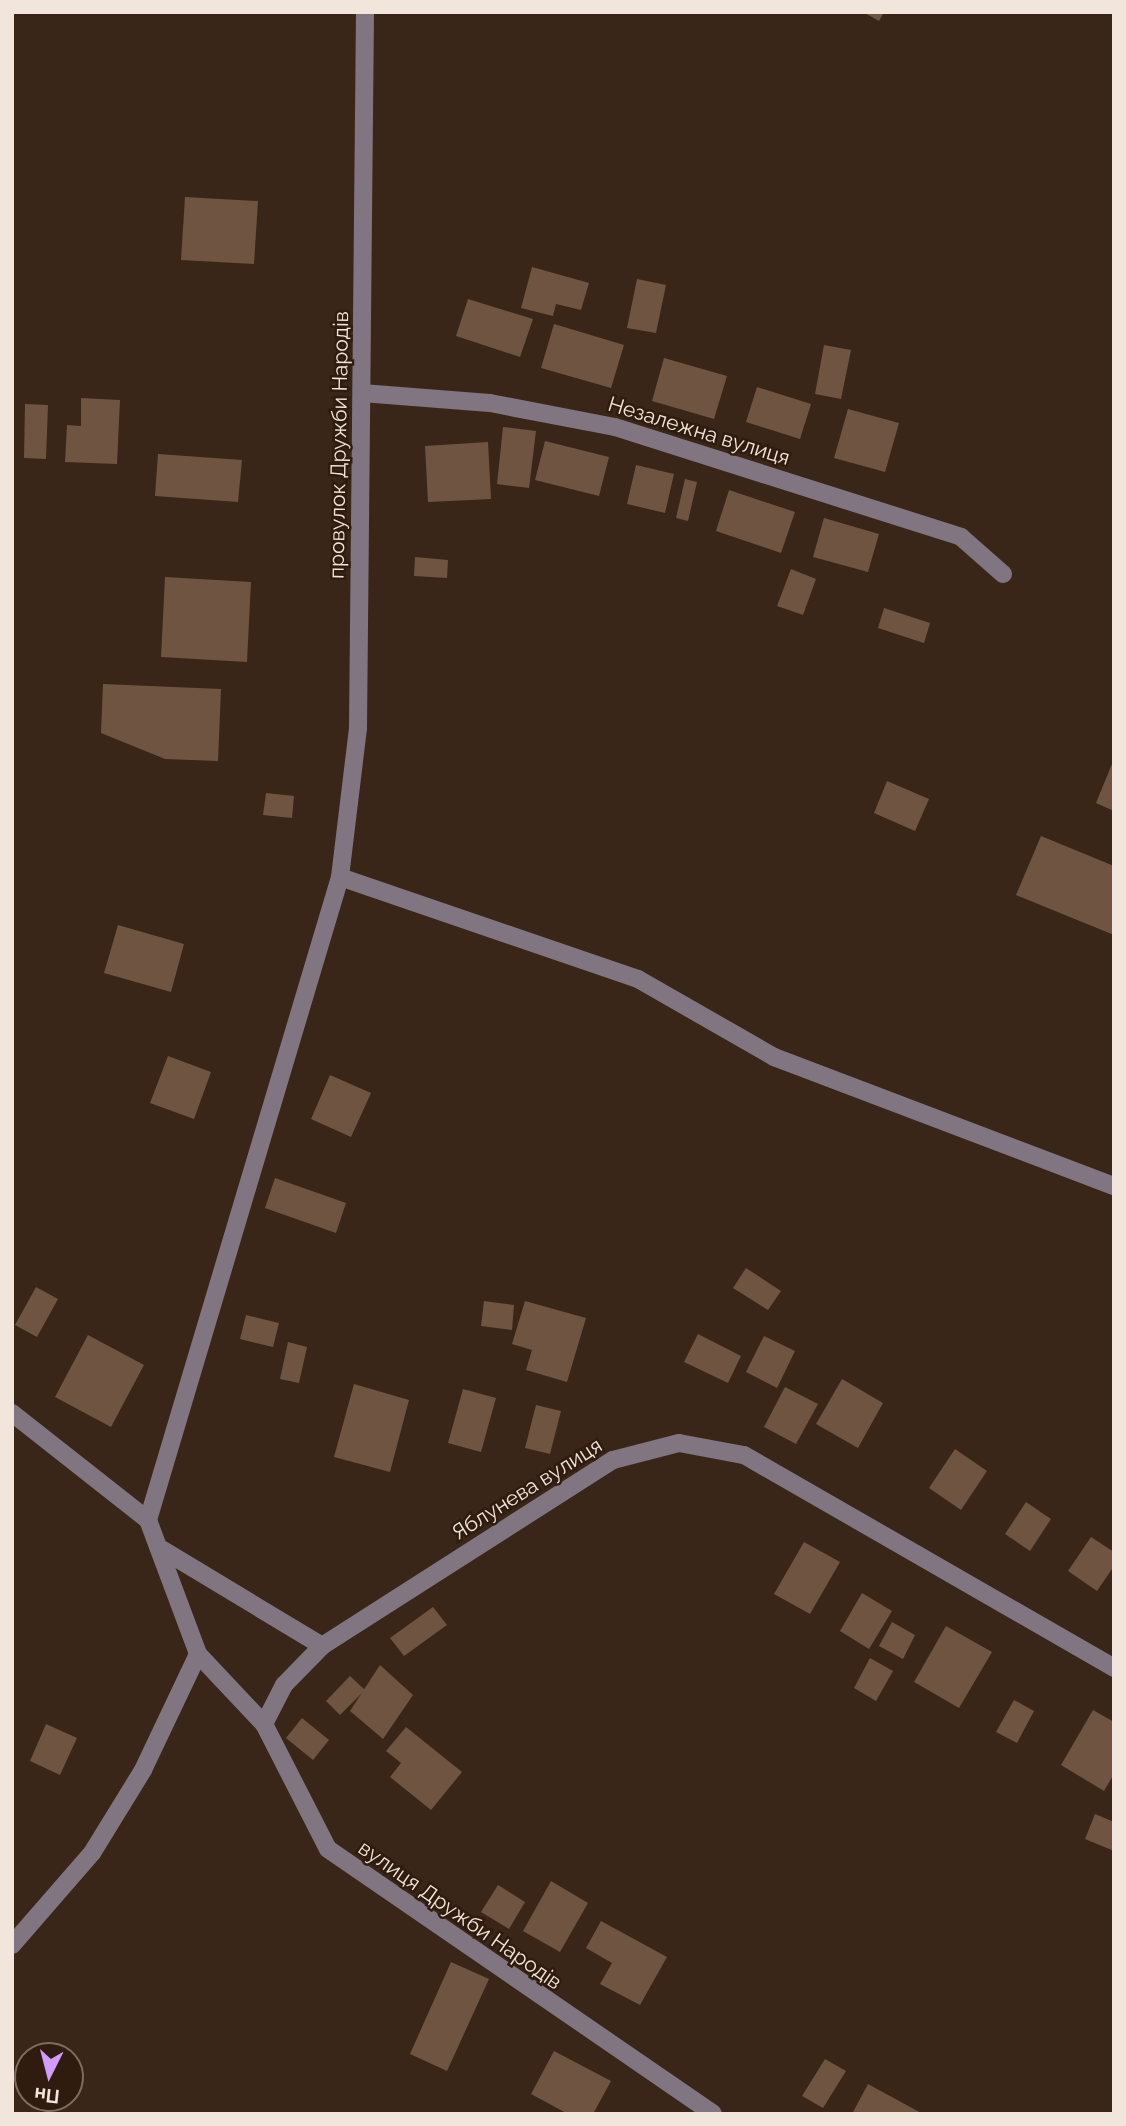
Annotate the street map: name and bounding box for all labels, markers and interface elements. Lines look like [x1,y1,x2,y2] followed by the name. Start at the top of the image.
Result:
[324,311,354,579] street label: провулок Дружби Народів
[605,391,793,471] street label: Незалежна вулиця
[447,1433,607,1545] street label: Яблунева вулиця
[353,1835,567,1995] street label: вулиця Дружби Народів
[14,2042,84,2112] north arrow
[33,2084,61,2108] text: Пн

